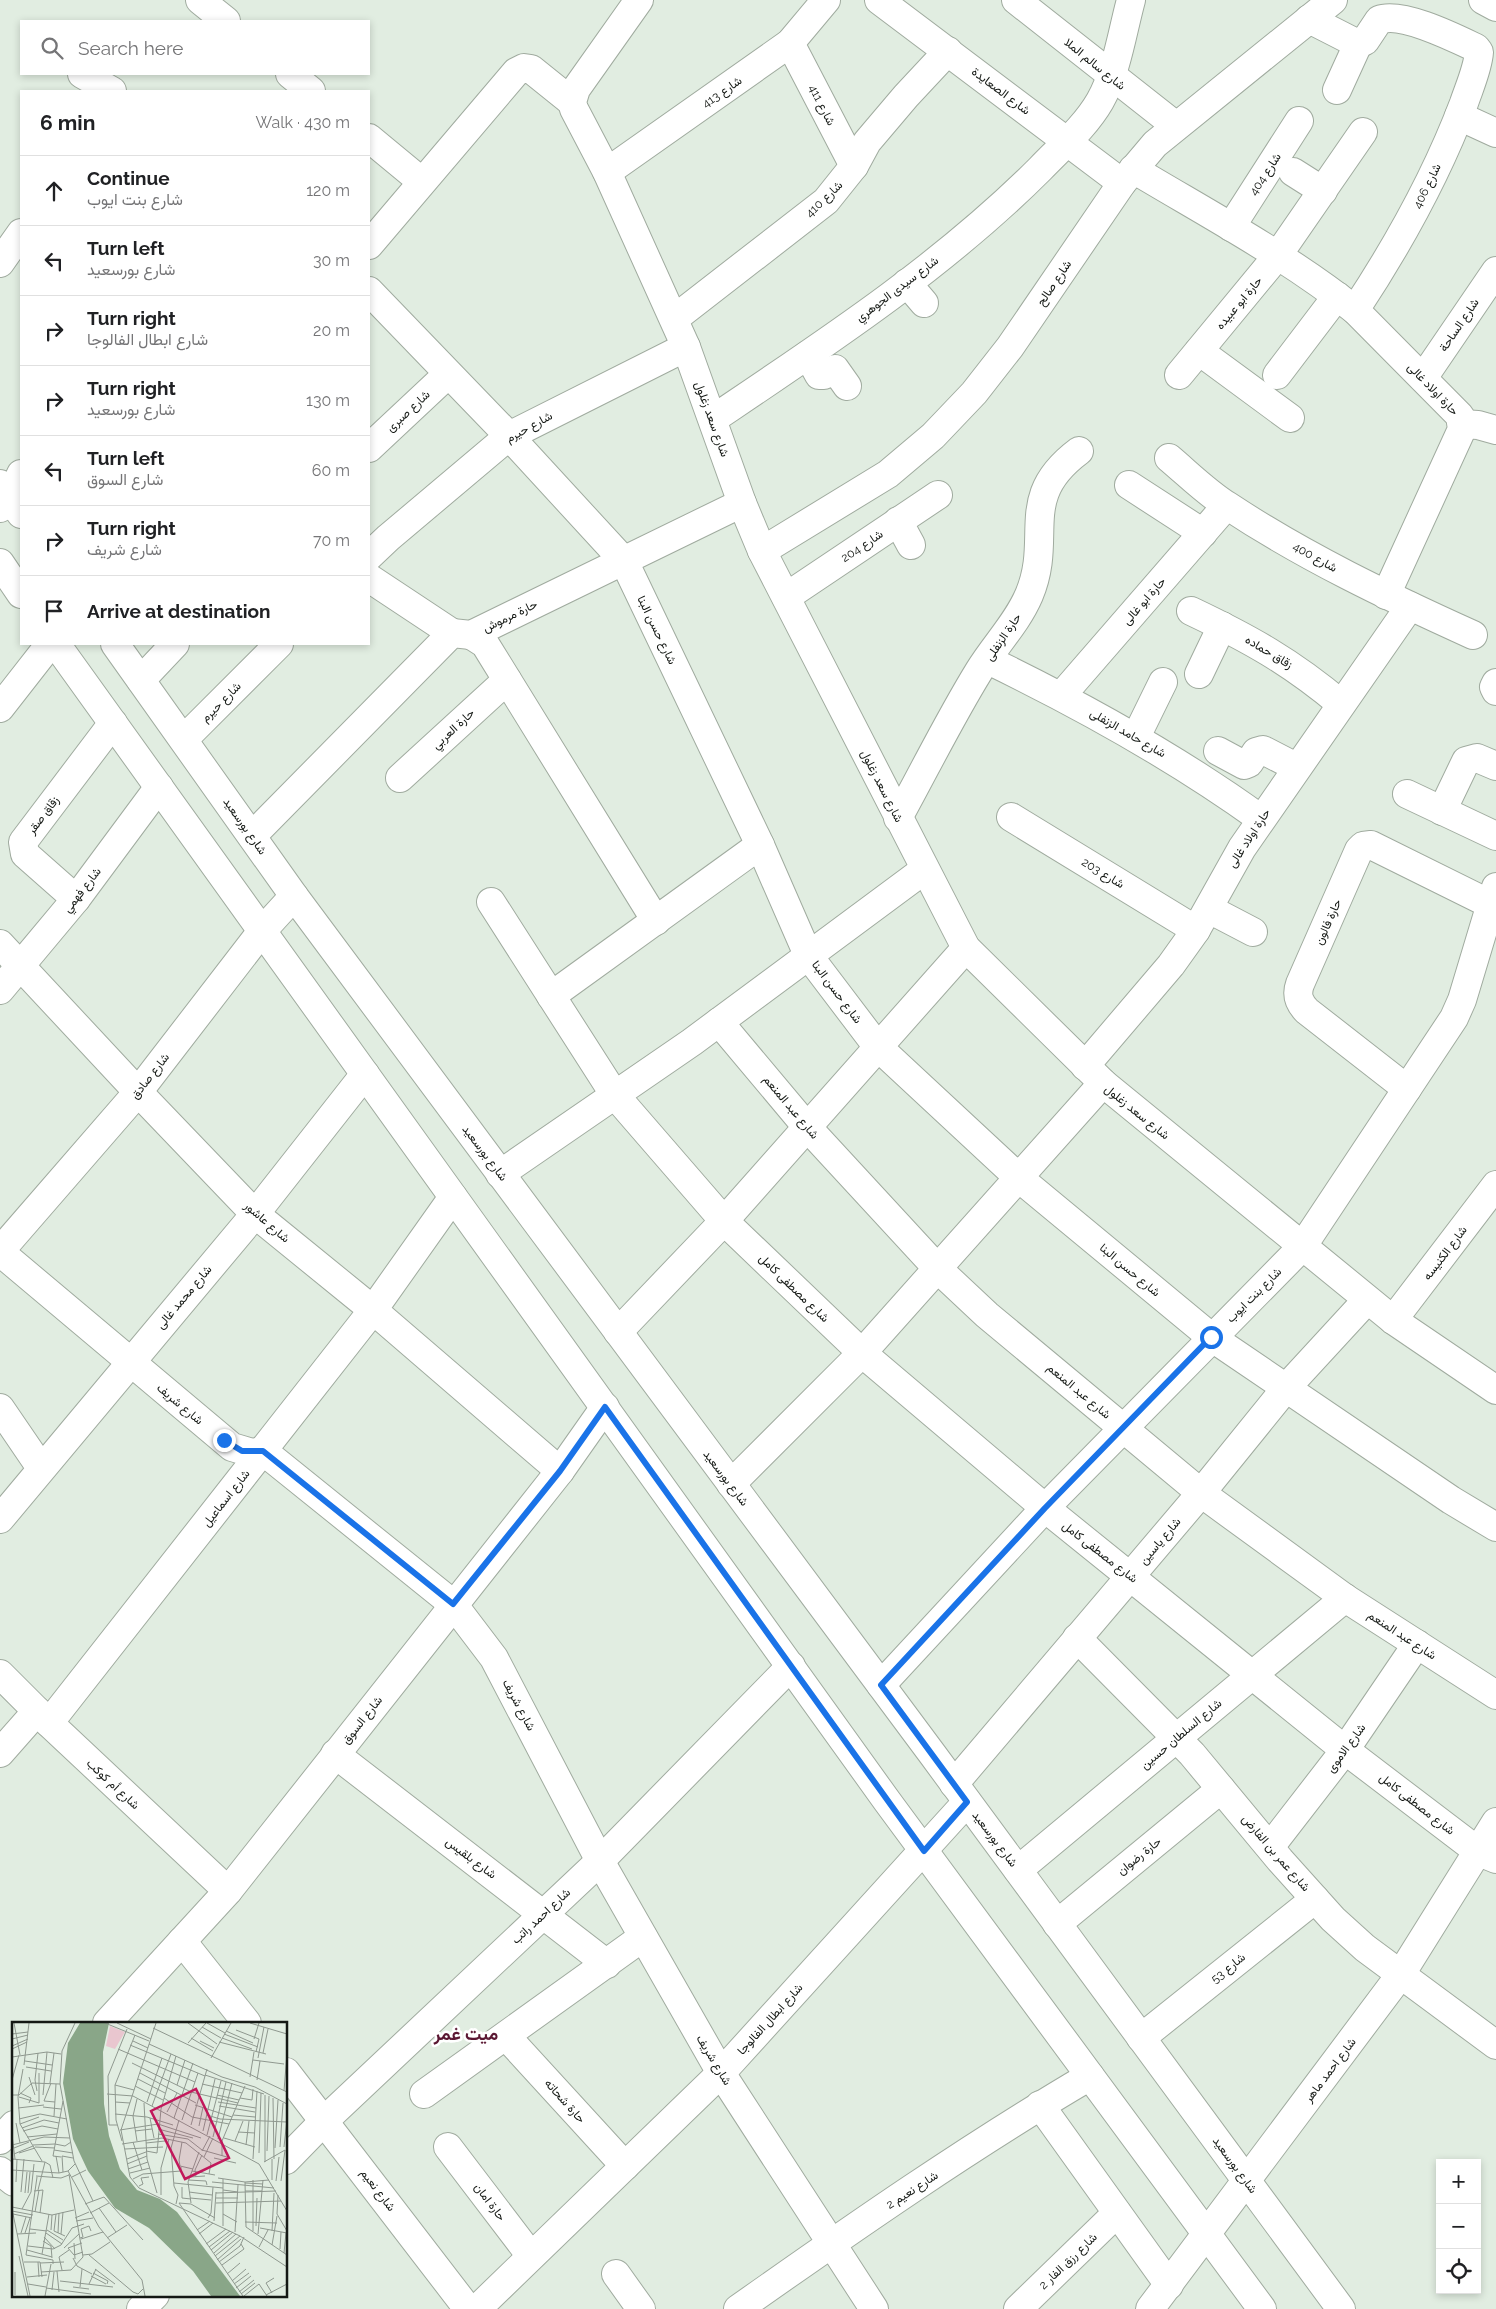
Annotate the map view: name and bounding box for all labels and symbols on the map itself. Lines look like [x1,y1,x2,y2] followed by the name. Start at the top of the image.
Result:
[1060,35,1128,94] street label: شارع سالم الملا
[968,65,1033,119] street label: شارع الصعايدة
[699,73,746,112] street label: شارع 413
[804,82,838,129] street label: شارع 411
[1246,150,1286,199] street label: شارع 404
[1410,161,1446,212] street label: شارع 406
[803,178,847,222] street label: شارع 410
[853,253,943,327] street label: شارع سيدى الجوهري
[1034,257,1076,310] street label: شارع صالح
[1213,274,1266,333] street label: حارة ابو عبيده
[1436,296,1484,355] street label: شارع الساحة
[1404,360,1461,419] street label: حارة اولاد غالى
[690,379,732,459] street label: شارع سعد زغلول
[383,387,434,436] street label: شارع صبرى
[503,409,556,447] street label: شارع حيرم
[838,527,887,567] street label: شارع 204
[1289,539,1340,577] street label: شارع 400
[1120,574,1169,628] street label: حارة ابو غالى
[633,593,680,668] street label: شارع حسن البنا
[480,597,540,636] street label: حارة مرموش
[982,611,1025,664] street label: حارة الزنفلى
[1242,632,1295,672] street label: زقاق حماده
[198,679,245,726] street label: شارع حيرم
[429,706,479,754] street label: حارة العربي
[1087,706,1168,762] street label: شارع حامد الزنفلى
[856,748,906,825] street label: شارع سعد زغلول
[24,793,63,838] street label: زقاق صقر
[219,795,270,858] street label: شارع بورسعيد
[1225,806,1274,871] street label: حارة اولاد غالى
[1078,855,1127,893] street label: شارع 203
[60,865,106,917] street label: شارع فهمي
[1312,897,1345,947] street label: حارة فالون
[807,958,865,1027] street label: شارع حسن البنا
[128,1050,174,1103] street label: شارع صادق
[759,1072,822,1143] street label: شارع عبد المنعم
[1101,1082,1172,1144] street label: شارع سعد زغلول
[458,1122,511,1185] street label: شارع بورسعيد
[239,1198,293,1247] street label: شارع عاشور
[1420,1223,1472,1284] street label: شارع الكنيسه
[1096,1241,1163,1301] street label: شارع حسن البنا
[755,1251,832,1326] street label: شارع مصطفى كامل
[153,1262,216,1333] street label: شارع محمد غالى
[1224,1265,1286,1327] street label: شارع بنت ايوب
[1200,1326,1223,1349] route start
[1043,1360,1114,1423] street label: شارع عبد المنعم
[153,1381,206,1429] street label: شارع شريف
[213,1429,236,1452] route end
[699,1447,752,1510] street label: شارع بورسعيد
[199,1467,254,1531] street label: شارع اسماعيل
[1136,1515,1185,1569] street label: شارع ياسين
[1058,1518,1140,1587] street label: شارع مصطفى كامل
[1364,1608,1439,1664] street label: شارع عبد المنعم
[498,1677,538,1734] street label: شارع شريف
[339,1693,387,1748] street label: شارع السوق
[1138,1696,1226,1773] street label: شارع السلطان حسين
[1324,1721,1370,1776] street label: شارع الاموى
[82,1756,142,1814] street label: شارع أم كوكب
[1375,1770,1457,1839] street label: شارع مصطفى كامل
[968,1808,1021,1871] street label: شارع بورسعيد
[1237,1812,1313,1895] street label: شارع عمر بن الفارض
[442,1834,499,1883] street label: شارع بلقيس
[1114,1834,1164,1879] street label: حارة رضوان
[509,1885,575,1948] street label: شارع احمد راتب
[1208,1950,1249,1988] street label: شارع 53
[734,1981,807,2059] street label: شارع ابطال الفالوجا
[12,2022,288,2296] inset map
[433,2023,498,2045] district label: ميت غمر
[692,2032,734,2089] street label: شارع شريف
[1301,2035,1360,2107] street label: شارع احمد ماهر
[541,2076,588,2126] street label: حارة شحاته
[1208,2134,1260,2197] street label: شارع بورسعيد
[356,2166,398,2215] street label: شارع نعيم
[884,2168,942,2214] street label: شارع نعيم 2
[471,2180,509,2224] street label: حارة امان
[1036,2230,1101,2294] street label: شارع رزق الفار 2

